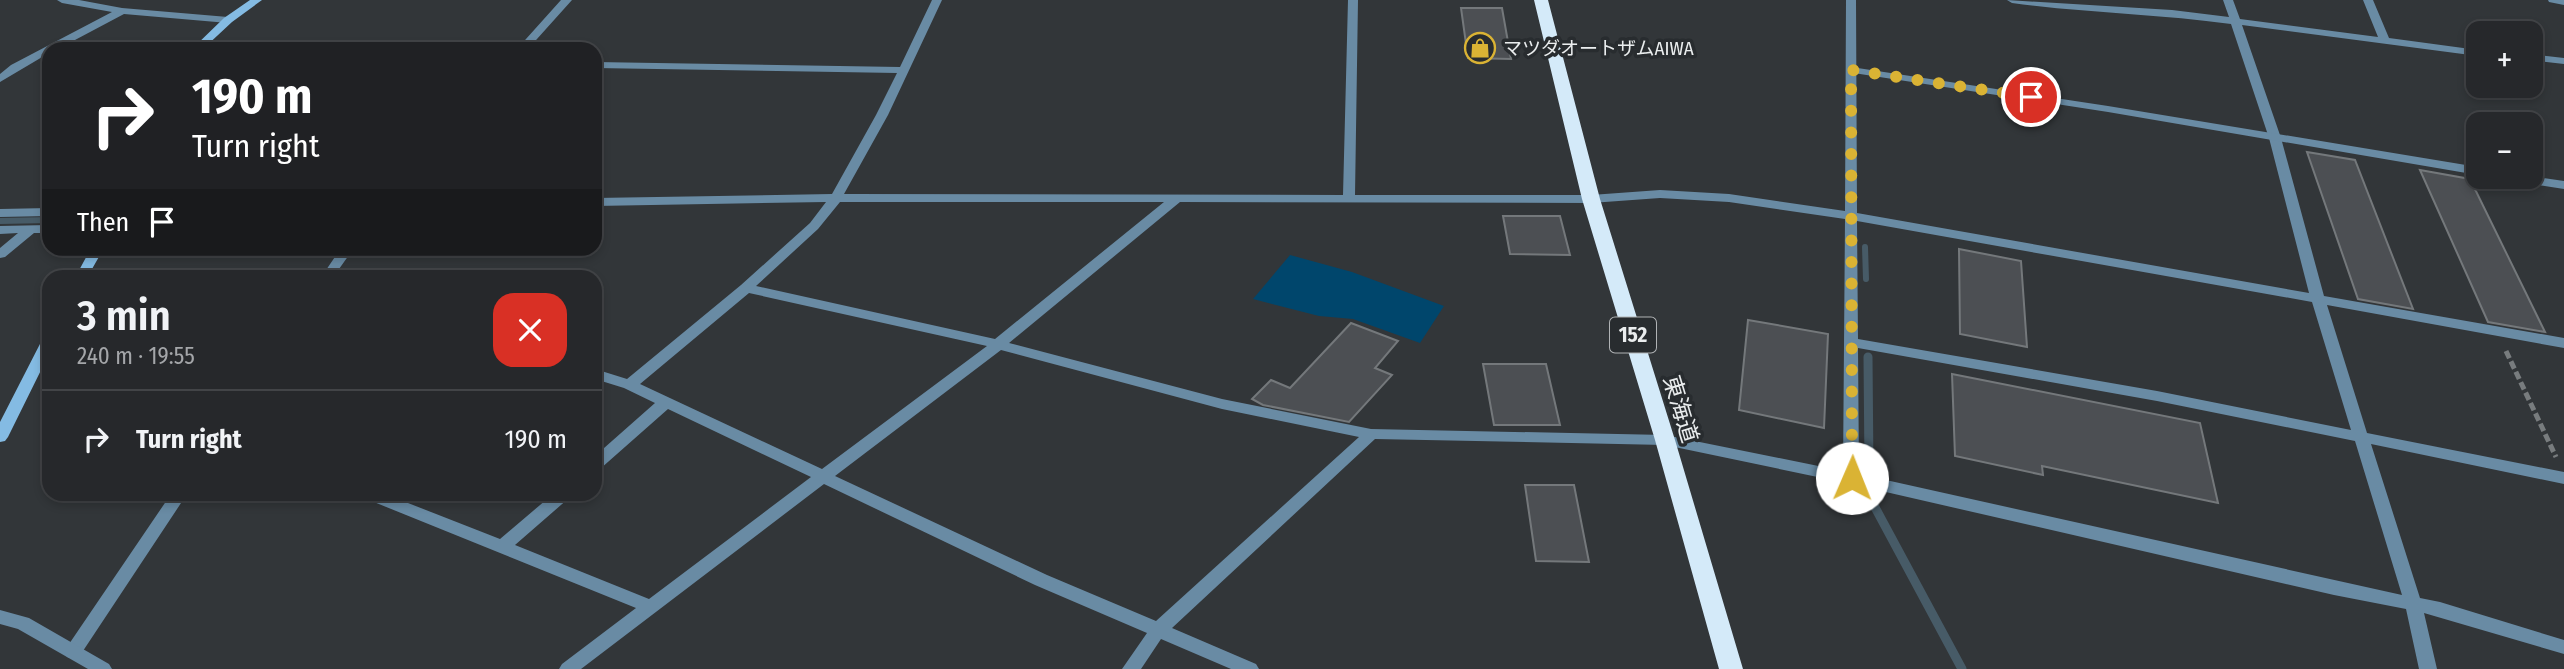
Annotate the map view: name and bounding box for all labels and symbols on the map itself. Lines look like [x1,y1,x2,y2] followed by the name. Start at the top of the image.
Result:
[1463,31,1497,65] shop icon: マツダオートザムAIWA
[1503,37,1694,60] place label: マツダオートザムAIWA
[2001,67,2061,127] pin
[1610,318,1656,352] road number: 152
[1658,372,1704,446] street label: 東海道
[1815,441,1889,515] position arrow

